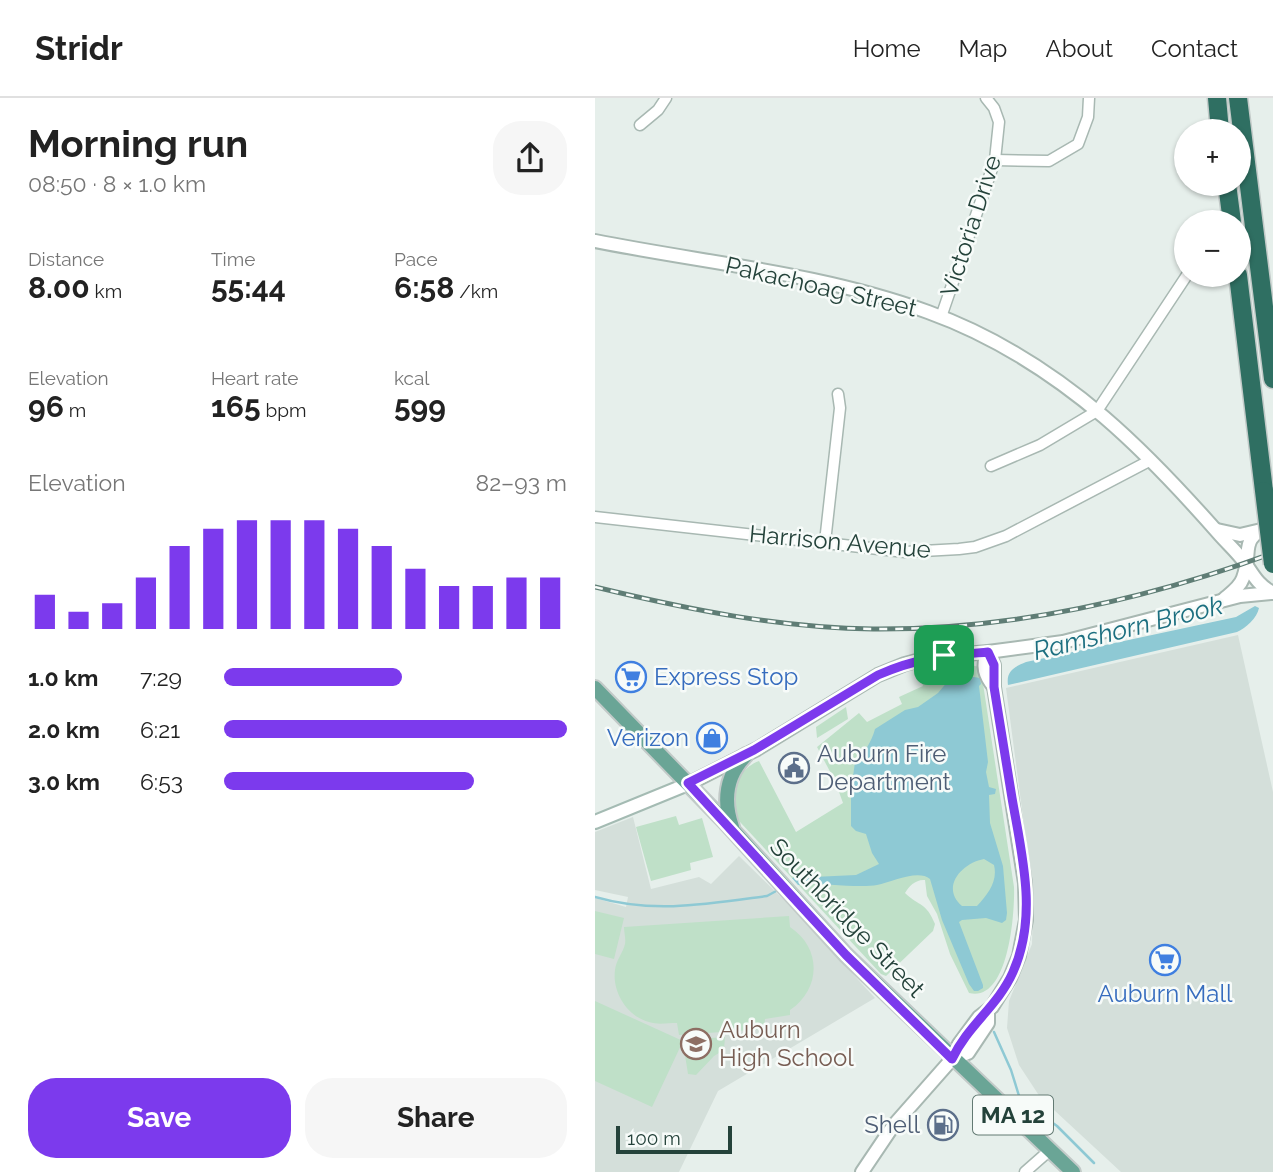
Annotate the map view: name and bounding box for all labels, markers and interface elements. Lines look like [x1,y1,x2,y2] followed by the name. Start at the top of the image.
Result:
[35,29,123,68] text: Stridr
[853,34,921,63] text: Home
[959,34,1007,63] text: Map
[1045,34,1113,63] text: About
[1151,34,1238,63] text: Contact
[1174,119,1251,287] map controls
[1174,119,1251,196] button: +
[28,121,248,166] text: Morning run
[493,121,567,195] button: share
[934,151,1007,300] street label: Victoria Drive
[28,170,206,197] text: 08:50 · 8 × 1.0 km
[1174,210,1251,287] button: −
[28,248,104,270] text: Distance
[211,248,255,270] text: Time
[394,248,438,270] text: Pace
[723,250,920,323] street label: Pakachoag Street
[28,270,90,305] text: 8.00
[211,270,286,305] text: 55:44
[394,270,454,305] text: 6:58
[90,280,122,302] text: km
[454,280,498,302] text: /km
[28,367,109,389] text: Elevation
[211,367,299,389] text: Heart rate
[394,367,430,389] text: kcal
[28,389,64,424] text: 96
[211,389,261,424] text: 165
[394,389,446,424] text: 599
[64,399,86,421] text: m
[261,399,306,421] text: bpm
[28,469,126,496] text: Elevation
[476,469,567,496] text: 82–93 m
[748,519,932,564] street label: Harrison Avenue
[1030,590,1226,666] water label: Ramshorn Brook
[914,625,974,685] pin
[925,636,963,674] icon: arrive
[614,660,648,694] supermarket icon: Express Stop
[654,662,798,691] place label: Express Stop
[28,664,98,691] text: 1.0 km
[140,664,182,691] text: 7:29
[28,716,100,743] text: 2.0 km
[140,716,180,743] text: 6:21
[695,721,729,755] shop icon: Verizon
[607,723,689,752] place label: Verizon
[817,739,951,796] place label: Auburn Fire Department
[777,751,811,785] public building icon: Auburn Fire Department
[28,768,100,795] text: 3.0 km
[140,768,183,795] text: 6:53
[764,832,931,1003] street label: Southbridge Street
[1148,943,1182,977] supermarket icon: Auburn Mall
[1098,979,1233,1008] place label: Auburn Mall
[719,1015,854,1072] place label: Auburn High School
[679,1027,713,1061] school or university icon: Auburn High School
[28,1078,291,1158] button: Save
[305,1078,567,1158] button: Share
[973,1096,1053,1134] road number: MA 12
[926,1108,960,1142] fuel station icon: Shell
[864,1110,920,1139] place label: Shell
[616,1123,731,1155] scale bar
[627,1127,681,1149] text: 100 m

